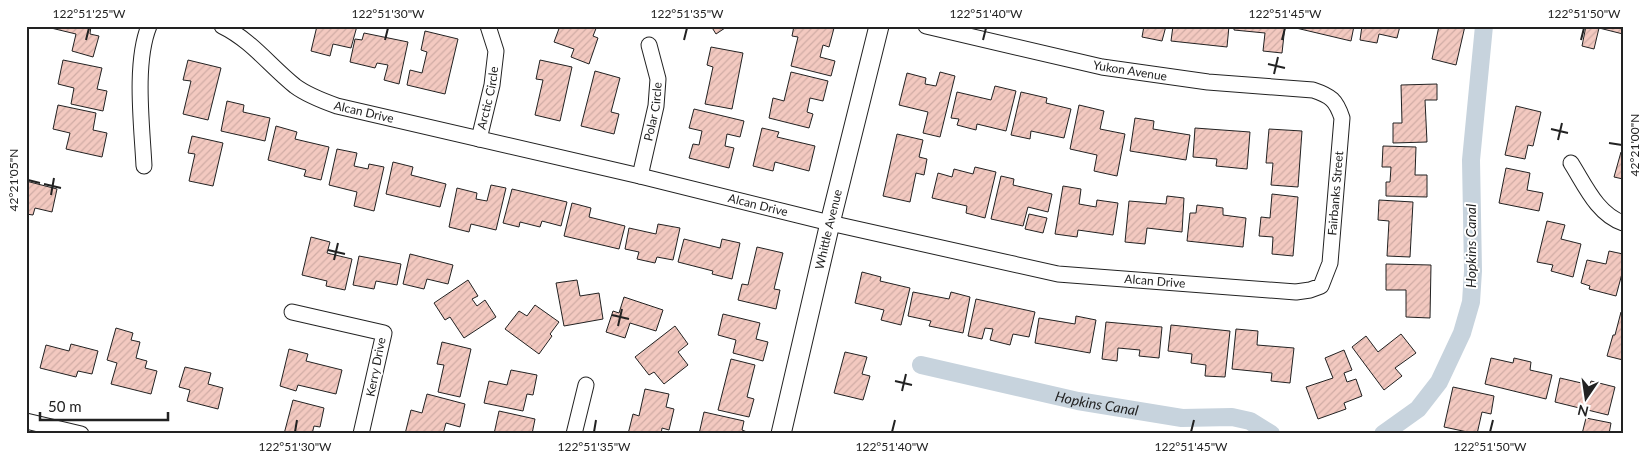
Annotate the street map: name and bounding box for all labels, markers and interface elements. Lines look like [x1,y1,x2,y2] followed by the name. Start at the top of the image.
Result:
[52,6,126,21] text: 122°51'25"W
[351,6,425,21] text: 122°51'30"W
[650,6,724,21] text: 122°51'35"W
[949,6,1023,21] text: 122°51'40"W
[1248,6,1322,21] text: 122°51'45"W
[1547,6,1621,21] text: 122°51'50"W
[1092,57,1168,84] street label: Yukon Avenue
[474,66,501,131] street label: Arctic Circle
[640,81,665,142] street label: Polar Circle
[332,98,395,126] street label: Alcan Drive
[1627,114,1642,176] text: 42°21'00"N
[6,149,21,211] text: 42°21'05"N
[1324,150,1346,236] street label: Fairbanks Street
[811,188,845,271] street label: Whittle Avenue
[727,190,790,219] street label: Alcan Drive
[1462,204,1479,288] water label: Hopkins Canal
[1124,271,1186,291] street label: Alcan Drive
[362,336,389,398] street label: Kerry Drive
[1562,372,1612,422] north arrow
[1054,387,1140,419] water label: Hopkins Canal
[40,390,168,422] scale bar
[48,397,82,415] text: 50 m
[1576,402,1590,421] text: N
[258,439,332,454] text: 122°51'30"W
[557,439,631,454] text: 122°51'35"W
[855,439,929,454] text: 122°51'40"W
[1154,439,1228,454] text: 122°51'45"W
[1453,439,1527,454] text: 122°51'50"W

